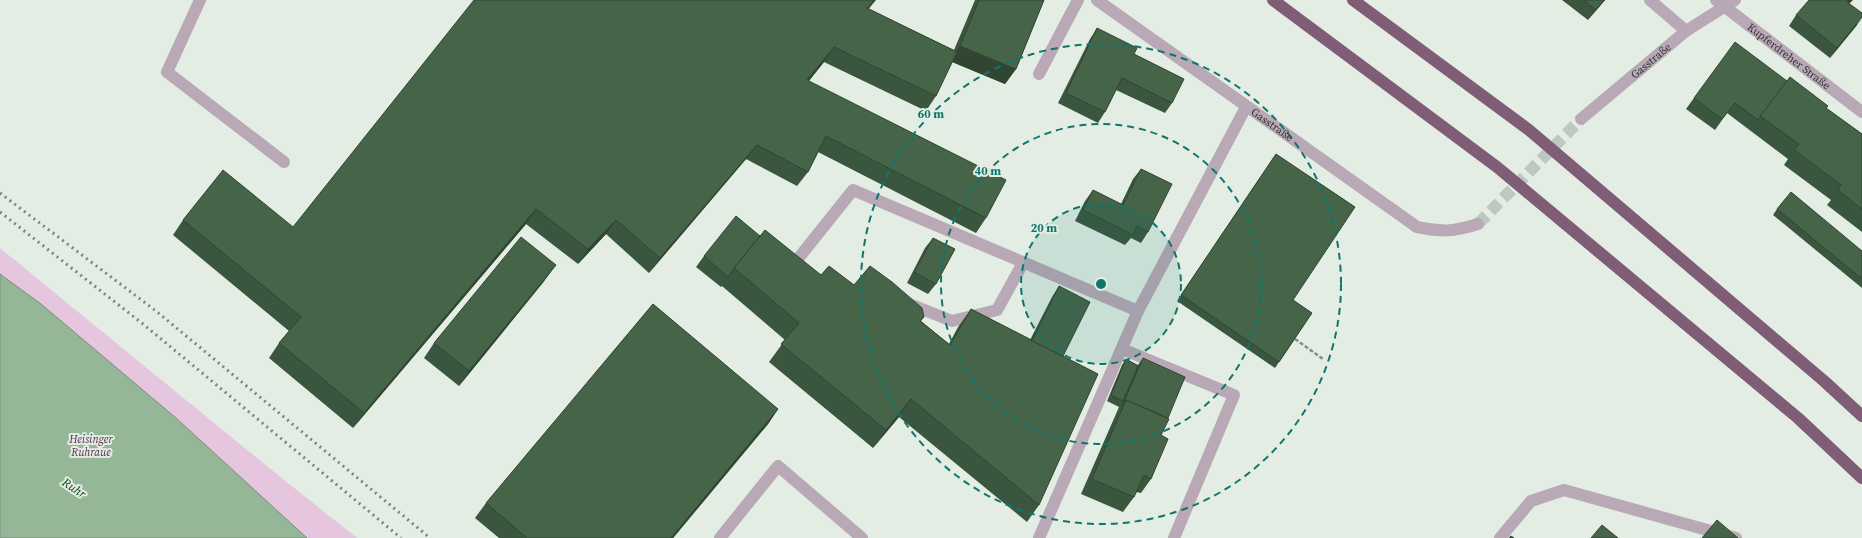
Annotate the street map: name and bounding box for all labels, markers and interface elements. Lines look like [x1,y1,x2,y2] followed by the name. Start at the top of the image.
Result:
[1744,20,1834,93] street label: Kupferdreher Straße
[1628,39,1675,82] street label: Gasstraße
[1248,105,1297,145] street label: Gasstraße
[918,106,944,122] text: 60 m
[975,163,1001,179] text: 40 m
[1031,220,1057,236] text: 20 m
[1094,277,1108,291] centre of rings
[68,432,113,460] park label: Heisinger Ruhraue
[58,474,90,502] water label: Ruhr

